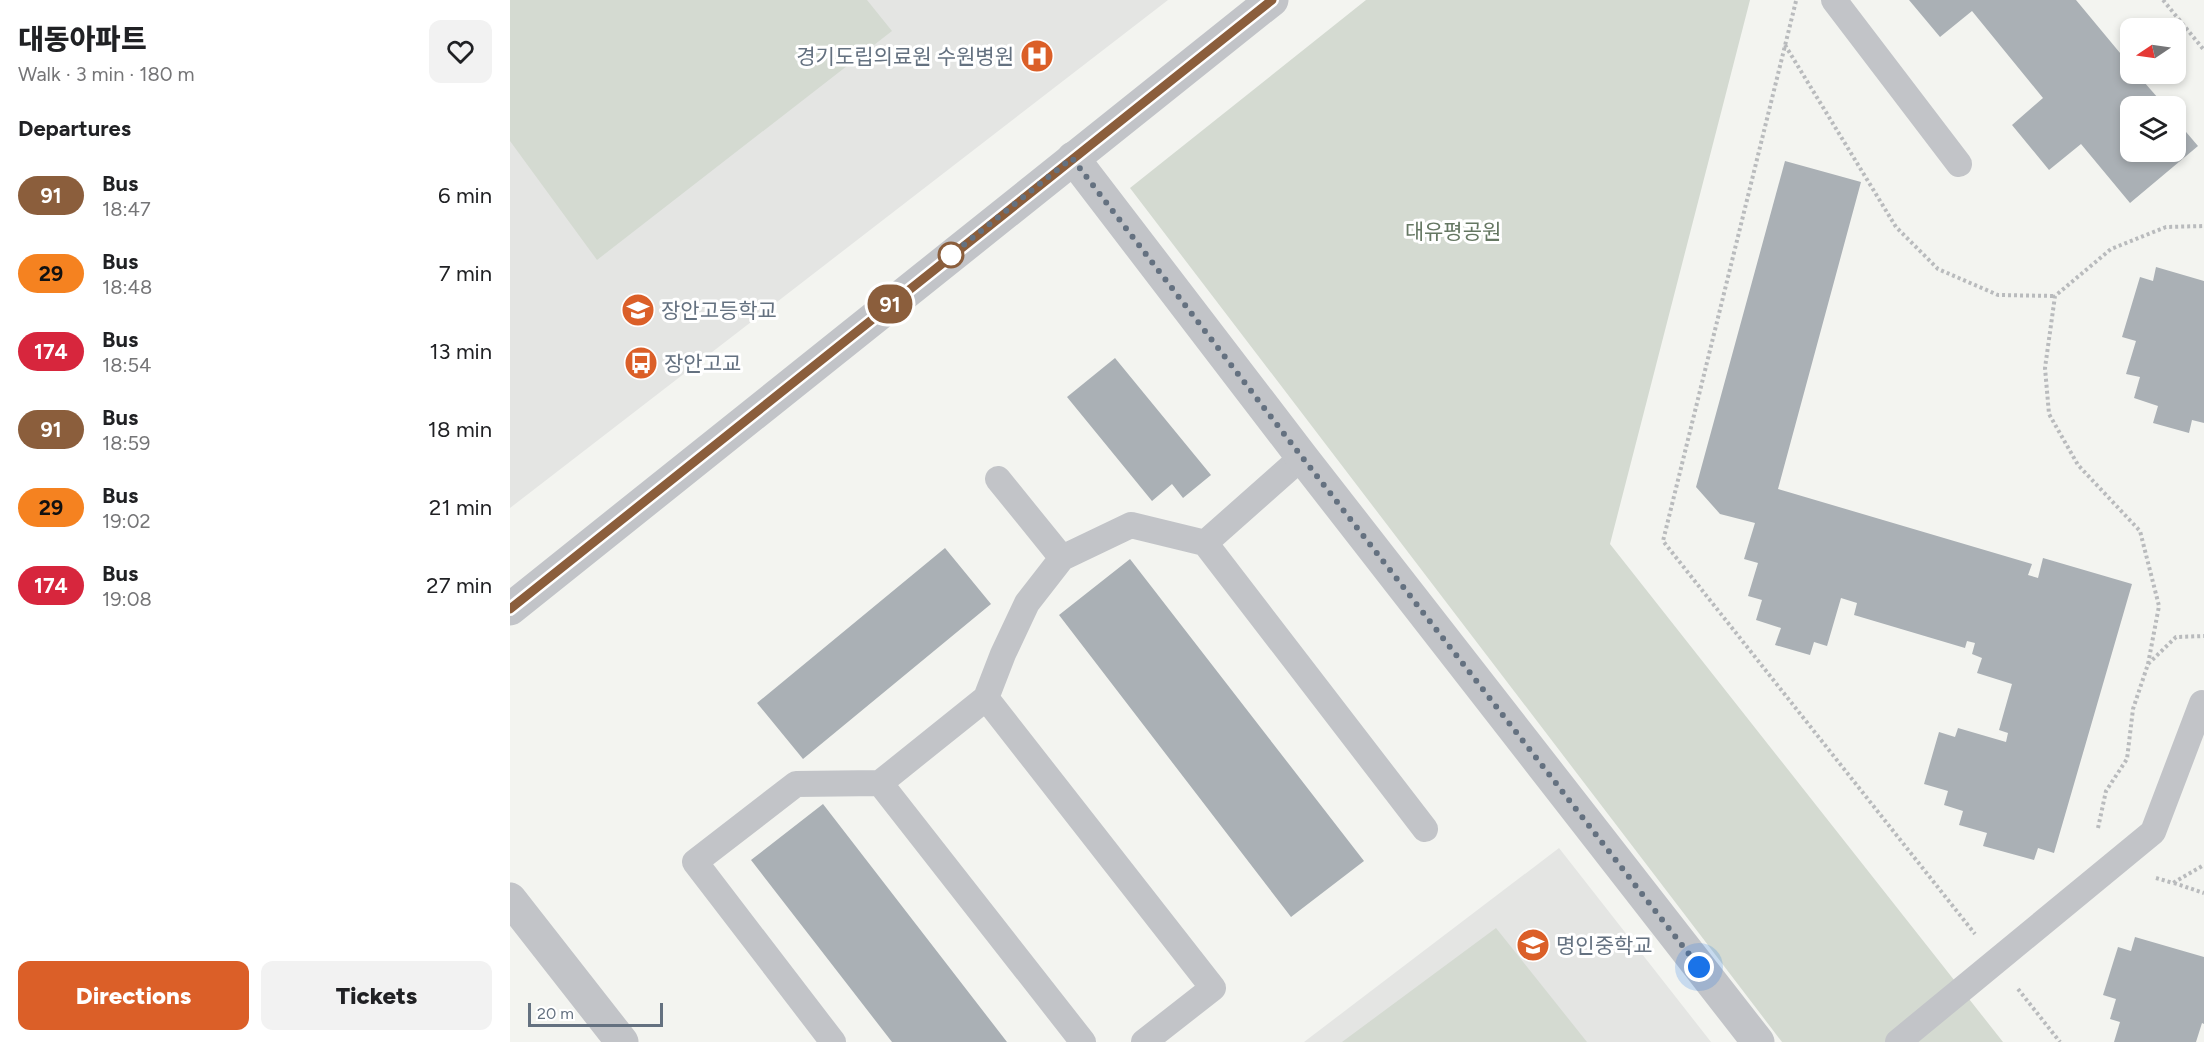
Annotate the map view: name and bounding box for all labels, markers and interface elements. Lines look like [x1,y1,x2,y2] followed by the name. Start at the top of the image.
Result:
[2120,18,2186,84] north arrow
[2120,18,2186,162] map controls
[429,20,492,83] button: heart
[18,22,147,56] text: 대동아파트
[1019,38,1055,74] hospital icon: 경기도립의료원 수원병원
[796,44,1014,69] place label: 경기도립의료원 수원병원
[18,62,195,86] text: Walk · 3 min · 180 m
[2120,96,2186,162] button: layers
[18,115,131,142] text: Departures
[102,170,138,197] text: Bus
[438,182,492,209] text: 6 min
[40,183,62,208] text: 91
[102,197,151,221] text: 18:47
[1405,219,1501,244] park label: 대유평공원
[938,242,964,268] unlabelled marker
[102,248,138,275] text: Bus
[439,260,492,287] text: 7 min
[39,261,63,286] text: 29
[102,275,152,299] text: 18:48
[863,284,917,324] line badge: 91
[620,292,656,328] school or university icon: 장안고등학교
[879,292,901,317] text: 91
[661,298,777,323] place label: 장안고등학교
[102,326,138,353] text: Bus
[429,338,492,365] text: 13 min
[34,339,68,364] text: 174
[623,345,659,381] bus stop icon: 장안고교
[664,351,741,376] place label: 장안고교
[102,353,152,377] text: 18:54
[102,404,138,431] text: Bus
[428,416,492,443] text: 18 min
[40,417,62,442] text: 91
[102,431,150,455] text: 18:59
[102,482,138,509] text: Bus
[429,494,492,521] text: 21 min
[39,495,63,520] text: 29
[102,509,151,533] text: 19:02
[102,560,138,587] text: Bus
[426,572,492,599] text: 27 min
[34,573,68,598] text: 174
[102,587,152,611] text: 19:08
[1515,927,1551,963] school or university icon: 명인중학교
[1556,933,1653,958] place label: 명인중학교
[1684,952,1714,982] your location
[18,961,249,1030] button: Directions
[261,961,492,1030] button: Tickets
[528,1000,663,1028] scale bar
[537,1004,574,1023] text: 20 m

